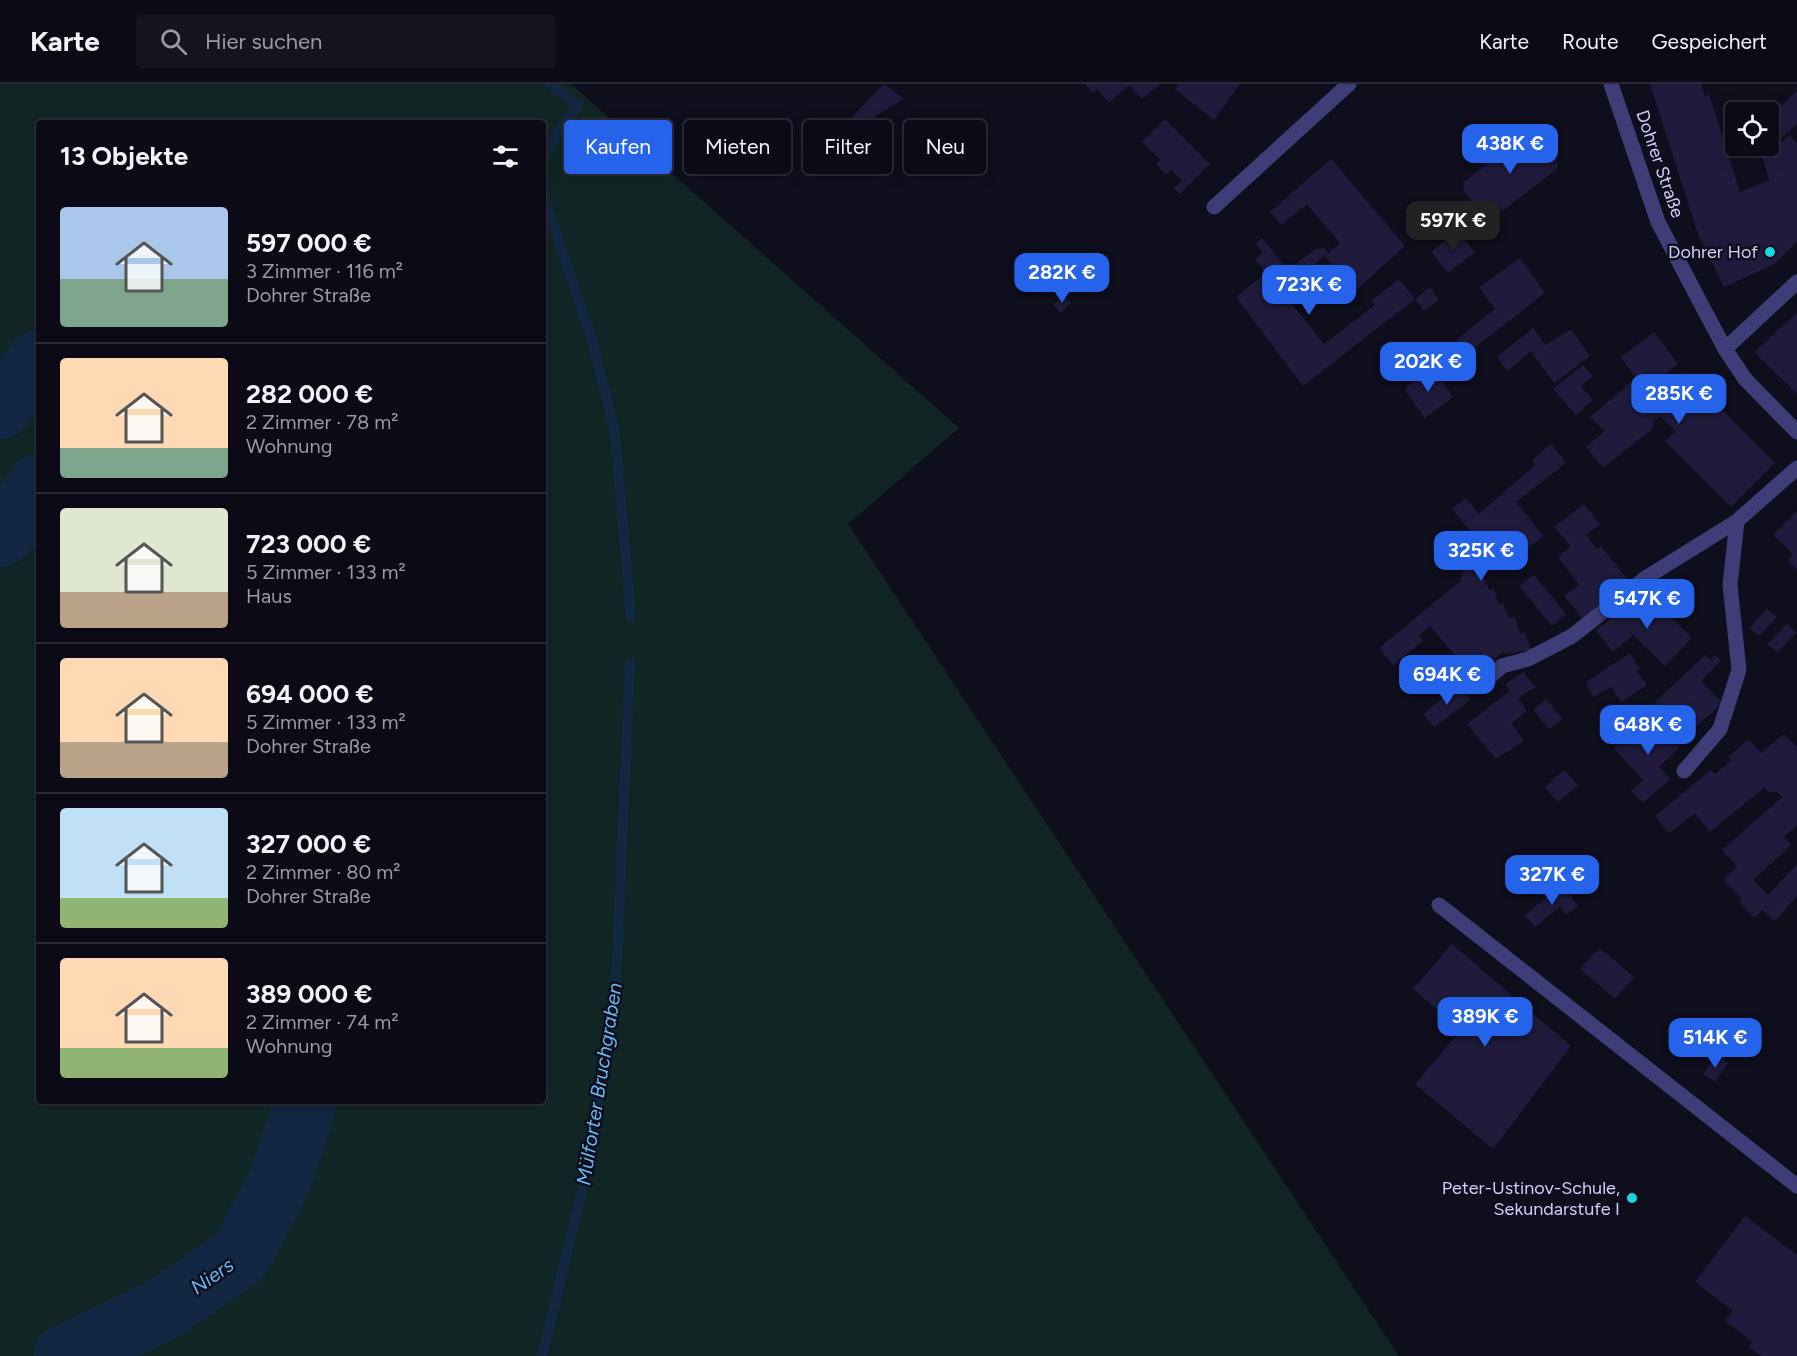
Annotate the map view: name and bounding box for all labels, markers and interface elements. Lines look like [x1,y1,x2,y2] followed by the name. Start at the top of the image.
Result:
[136,14,556,68] search box
[30,24,100,58] text: Karte
[157,25,190,58] icon: search
[205,28,322,55] text: Hier suchen
[1479,29,1529,54] text: Karte
[1562,29,1618,54] text: Route
[1651,29,1767,54] text: Gespeichert
[1725,102,1779,156] map controls
[1725,102,1779,156] button: locate
[1631,107,1689,221] street label: Dohrer Straße
[564,120,672,174] chip: Kaufen
[684,120,791,174] chip: Mieten
[803,120,892,174] chip: Filter
[904,120,986,174] chip: Neu
[1461,124,1559,175] pin: 438K €
[1476,131,1544,155] text: 438K €
[60,140,188,172] text: 13 Objekte
[489,140,522,173] icon: filters
[1404,201,1502,252] pin: 597K €
[1420,208,1486,232] text: 597K €
[246,227,372,259] text: 597 000 €
[108,231,180,303] icon: home
[1668,241,1758,263] place label: Dohrer Hof
[1763,245,1777,259] marker: Dohrer Hof
[1013,253,1111,304] pin: 282K €
[246,259,403,283] text: 3 Zimmer · 116 m²
[1028,260,1096,284] text: 282K €
[1260,265,1358,316] pin: 723K €
[1276,272,1342,296] text: 723K €
[246,283,371,307] text: Dohrer Straße
[1379,342,1477,393] pin: 202K €
[1394,349,1462,373] text: 202K €
[1630,374,1728,425] pin: 285K €
[246,378,373,410] text: 282 000 €
[1645,381,1713,405] text: 285K €
[108,382,180,454] icon: home
[246,410,398,434] text: 2 Zimmer · 78 m²
[246,434,332,458] text: Wohnung
[246,528,371,560] text: 723 000 €
[1432,531,1530,582] pin: 325K €
[108,532,180,604] icon: home
[1448,538,1514,562] text: 325K €
[246,560,406,584] text: 5 Zimmer · 133 m²
[1598,579,1696,630] pin: 547K €
[246,584,292,608] text: Haus
[1613,586,1681,610] text: 547K €
[1398,655,1496,706] pin: 694K €
[1413,662,1481,686] text: 694K €
[246,678,374,710] text: 694 000 €
[108,682,180,754] icon: home
[1599,705,1697,756] pin: 648K €
[246,710,406,734] text: 5 Zimmer · 133 m²
[1614,712,1682,736] text: 648K €
[246,734,371,758] text: Dohrer Straße
[246,828,371,860] text: 327 000 €
[108,832,180,904] icon: home
[1503,855,1601,906] pin: 327K €
[246,860,401,884] text: 2 Zimmer · 80 m²
[1519,862,1585,886] text: 327K €
[246,884,371,908] text: Dohrer Straße
[246,978,372,1010] text: 389 000 €
[571,981,627,1187] water label: Mülforter Bruchgraben
[108,982,180,1054] icon: home
[1436,997,1534,1048] pin: 389K €
[1452,1004,1518,1028] text: 389K €
[246,1010,399,1034] text: 2 Zimmer · 74 m²
[1666,1018,1764,1069] pin: 514K €
[1683,1025,1747,1049] text: 514K €
[246,1034,332,1058] text: Wohnung
[1442,1177,1620,1220] place label: Peter-Ustinov-Schule, Sekundarstufe I
[1625,1191,1639,1205] marker: Peter-Ustinov-Schule, Sekundarstufe I
[186,1252,239,1299] water label: Niers

